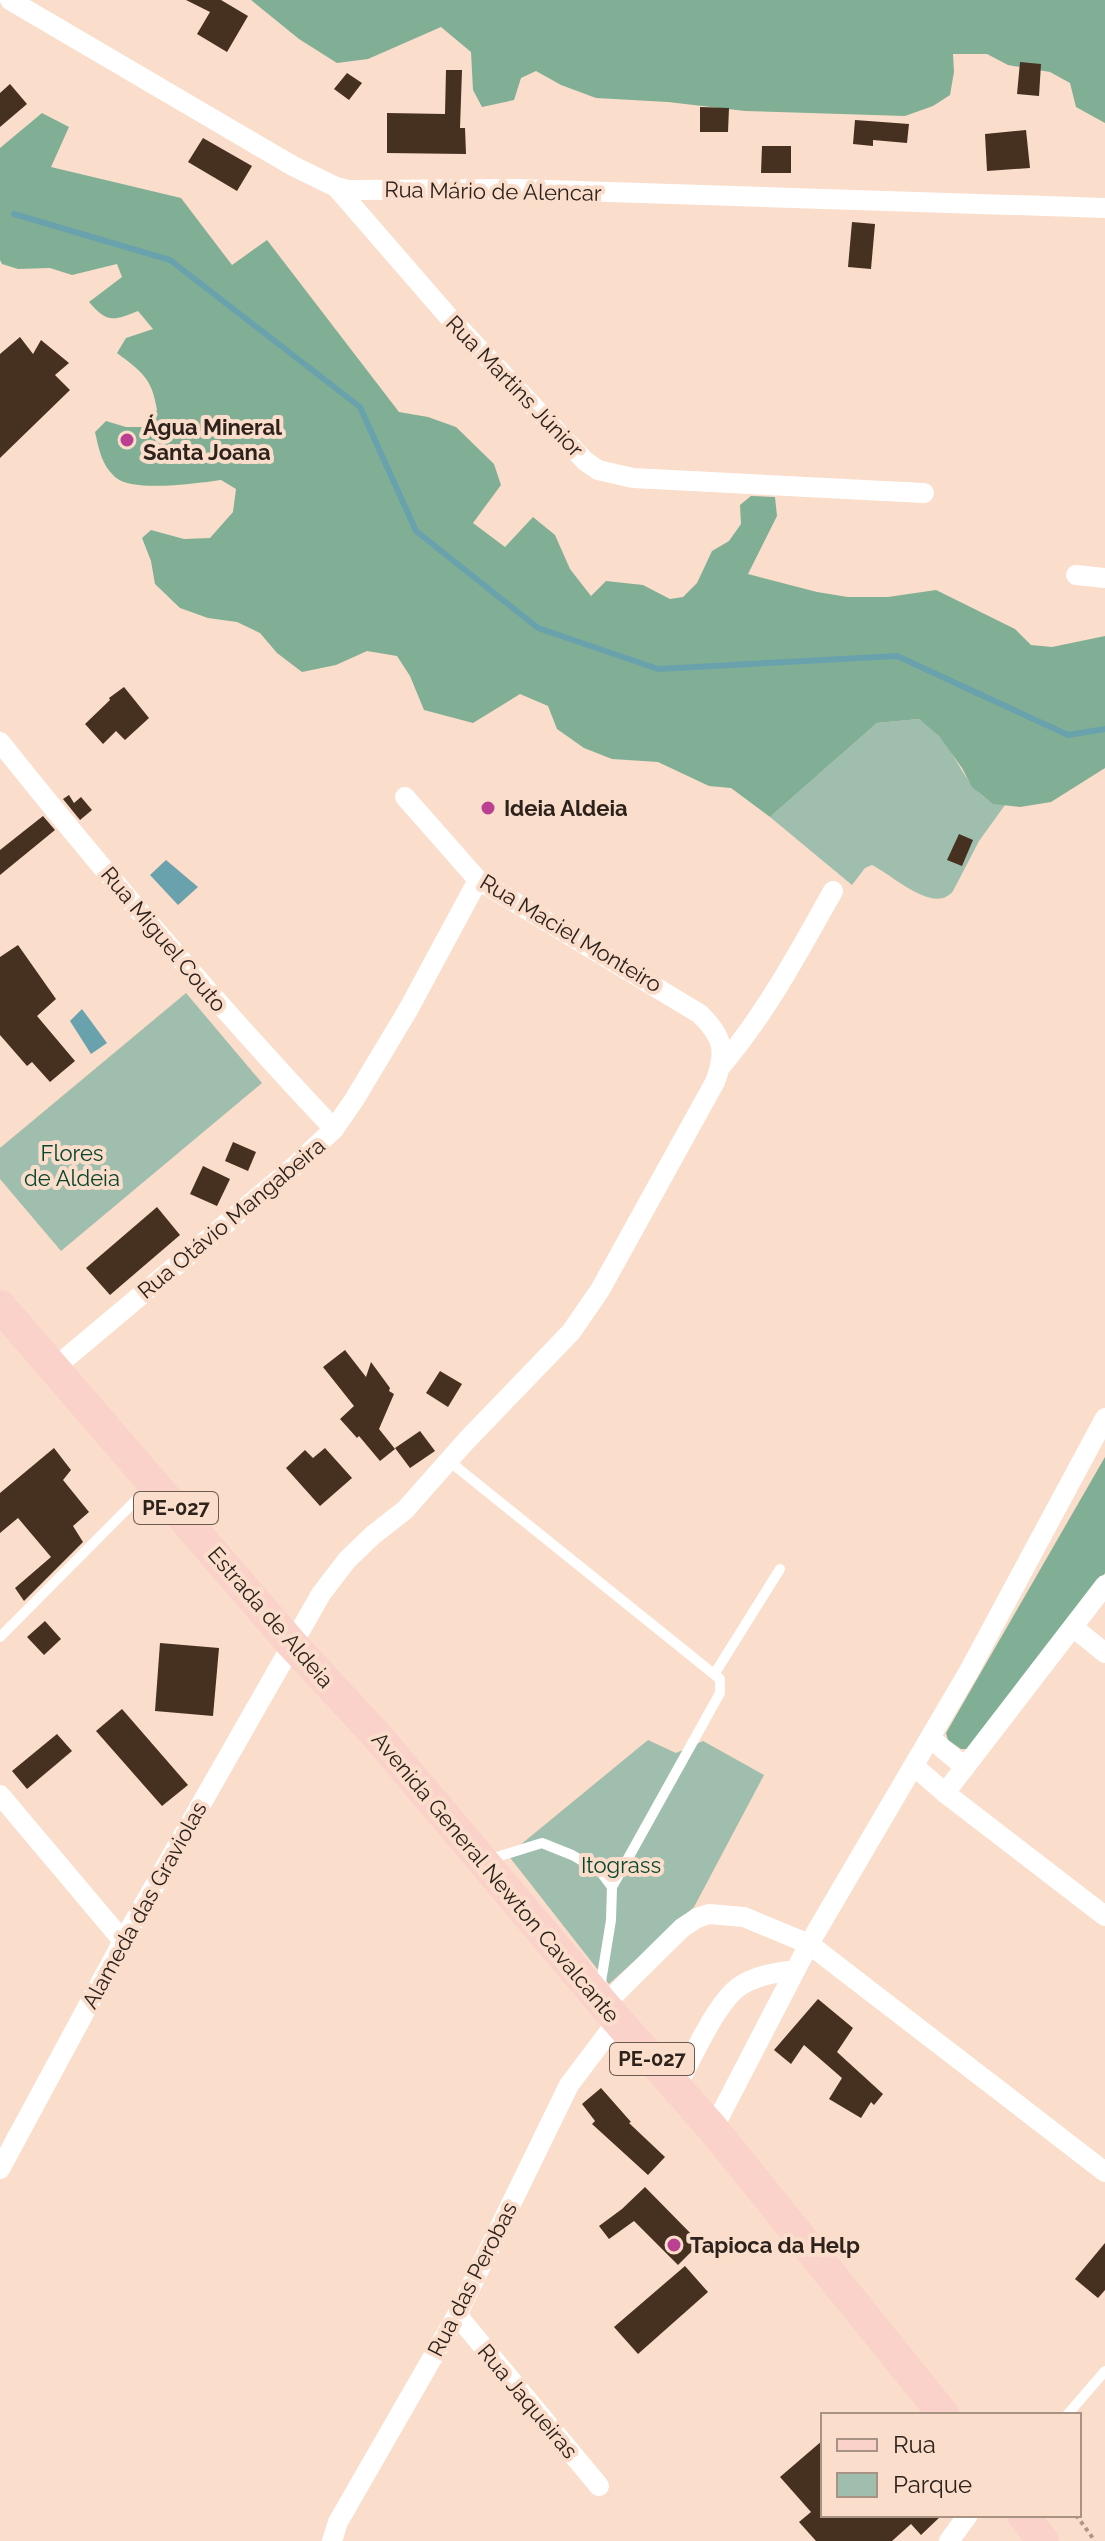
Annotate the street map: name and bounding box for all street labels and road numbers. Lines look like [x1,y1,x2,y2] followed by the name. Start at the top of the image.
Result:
[384,176,602,206] street label: Rua Mário de Alencar
[441,310,589,462] street label: Rua Martins Júnior
[96,861,232,1017] street label: Rua Miguel Couto
[476,869,666,997] street label: Rua Maciel Monteiro
[132,1132,330,1304] street label: Rua Otávio Mangabeira
[134,1492,218,1524] road number: PE-027
[203,1541,339,1693] street label: Estrada de Aldeia
[367,1726,625,2028] street label: Avenida General Newton Cavalcante
[76,1797,212,2013] street label: Alameda das Graviolas
[610,2043,694,2075] road number: PE-027
[422,2197,522,2361] street label: Rua das Perobas
[473,2339,583,2463] street label: Rua Jaqueiras

